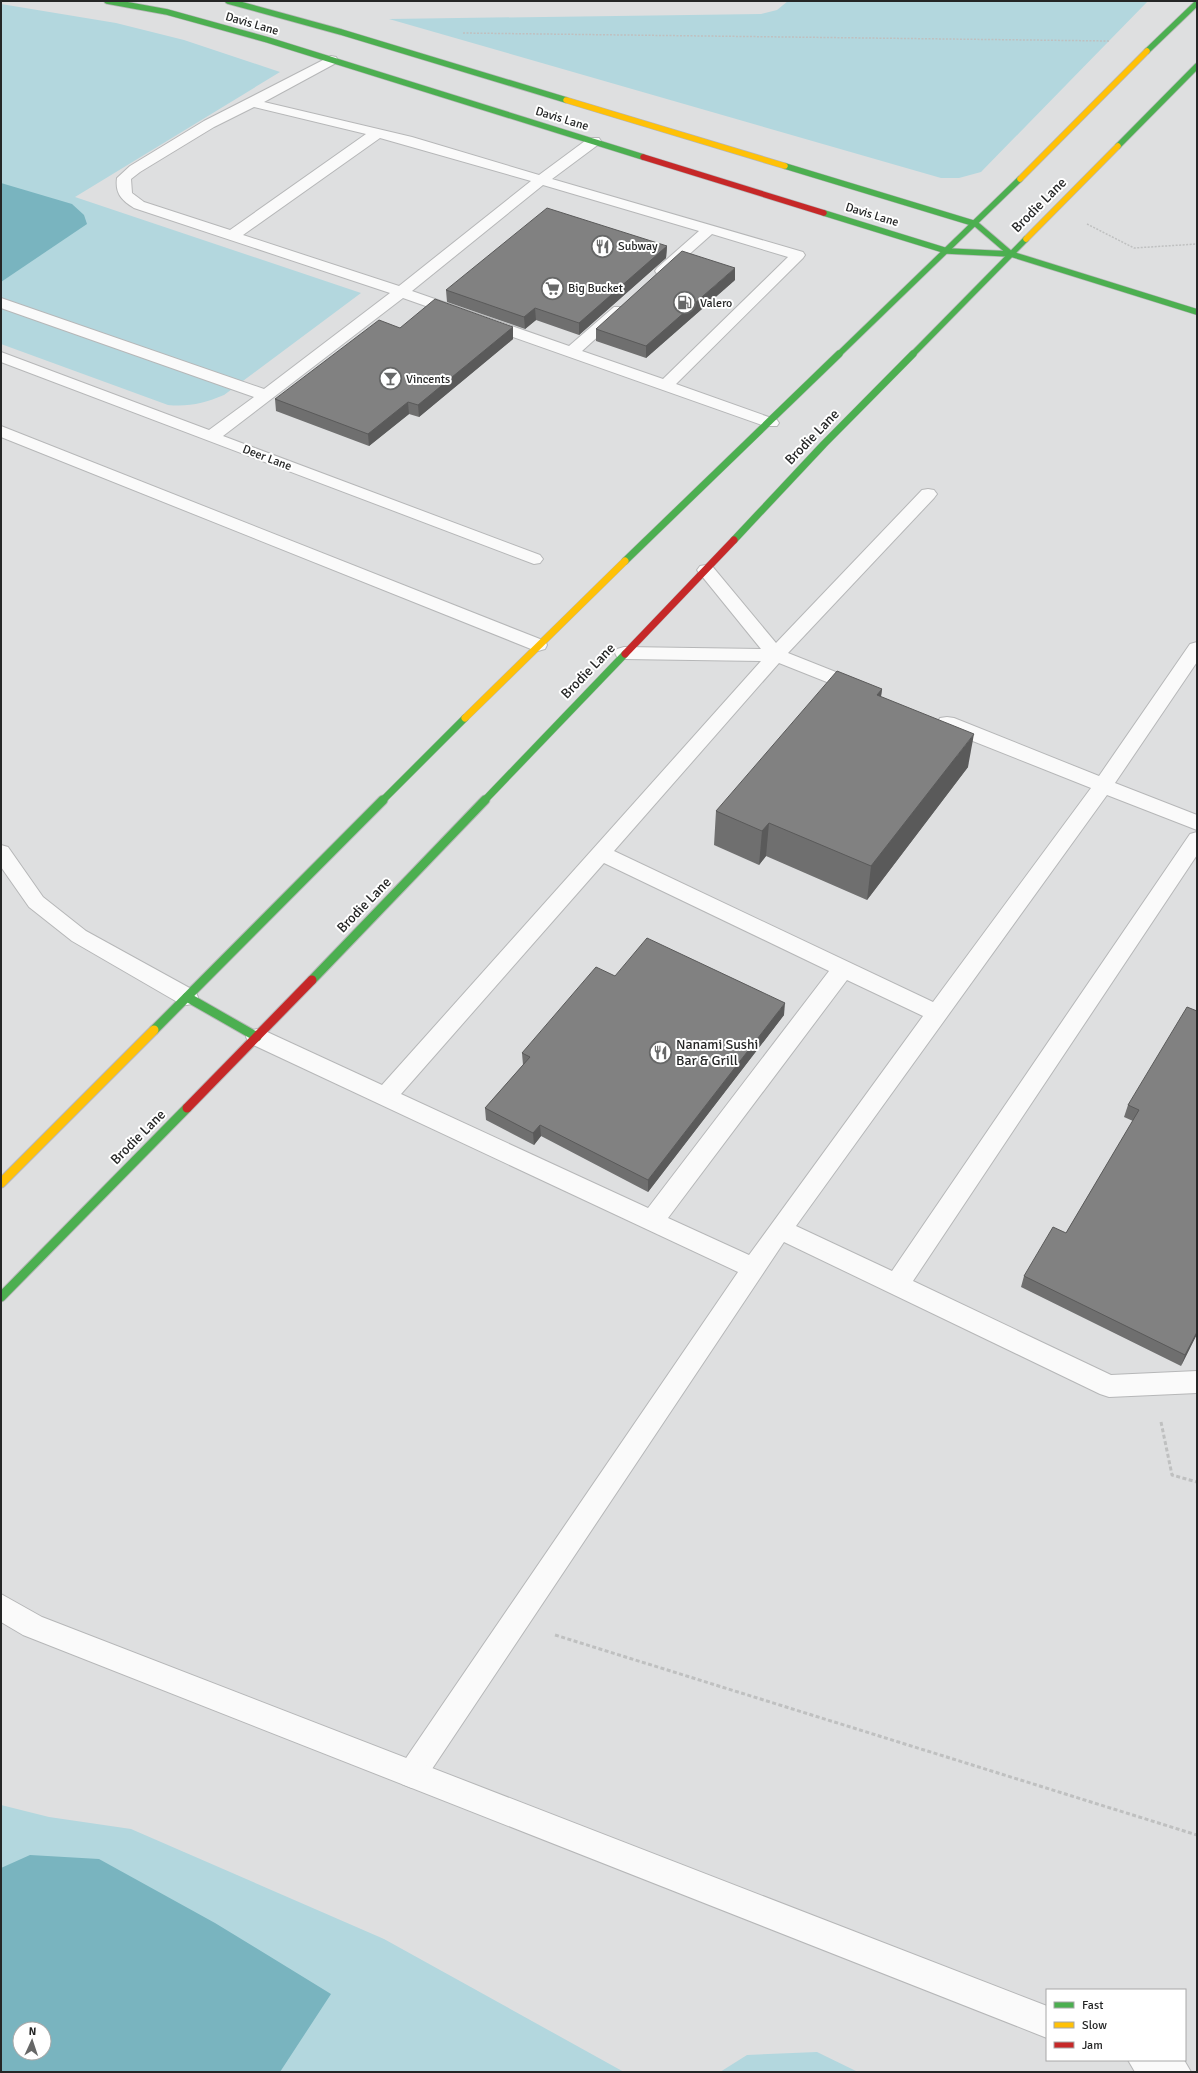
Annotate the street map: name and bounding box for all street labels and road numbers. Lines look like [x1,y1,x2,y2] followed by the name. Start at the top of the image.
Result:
[224,9,280,39] street label: Davis Lane
[534,104,590,134] street label: Davis Lane
[1008,174,1070,236] street label: Brodie Lane
[844,200,900,230] street label: Davis Lane
[781,406,843,468] street label: Brodie Lane
[240,442,294,474] street label: Deer Lane
[557,640,619,702] street label: Brodie Lane
[333,874,395,936] street label: Brodie Lane
[107,1106,169,1168] street label: Brodie Lane

